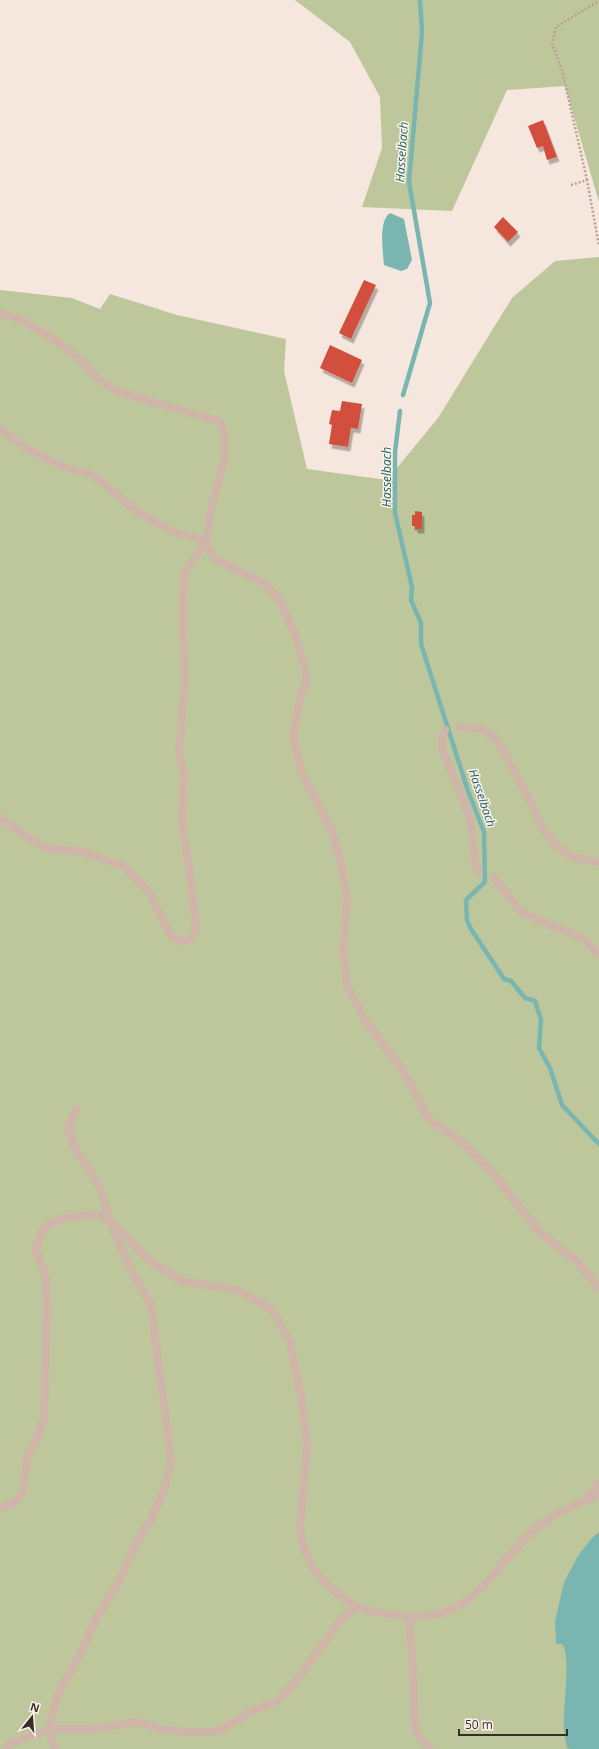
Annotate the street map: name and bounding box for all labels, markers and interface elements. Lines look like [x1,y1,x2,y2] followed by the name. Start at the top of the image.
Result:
[391,121,412,183] water label: Hasselbach
[378,447,395,507] water label: Hasselbach
[465,767,500,829] water label: Hasselbach
[12,1697,52,1737] north arrow
[29,1698,42,1715] text: N
[459,1711,567,1737] scale bar
[465,1716,493,1733] text: 50 m

